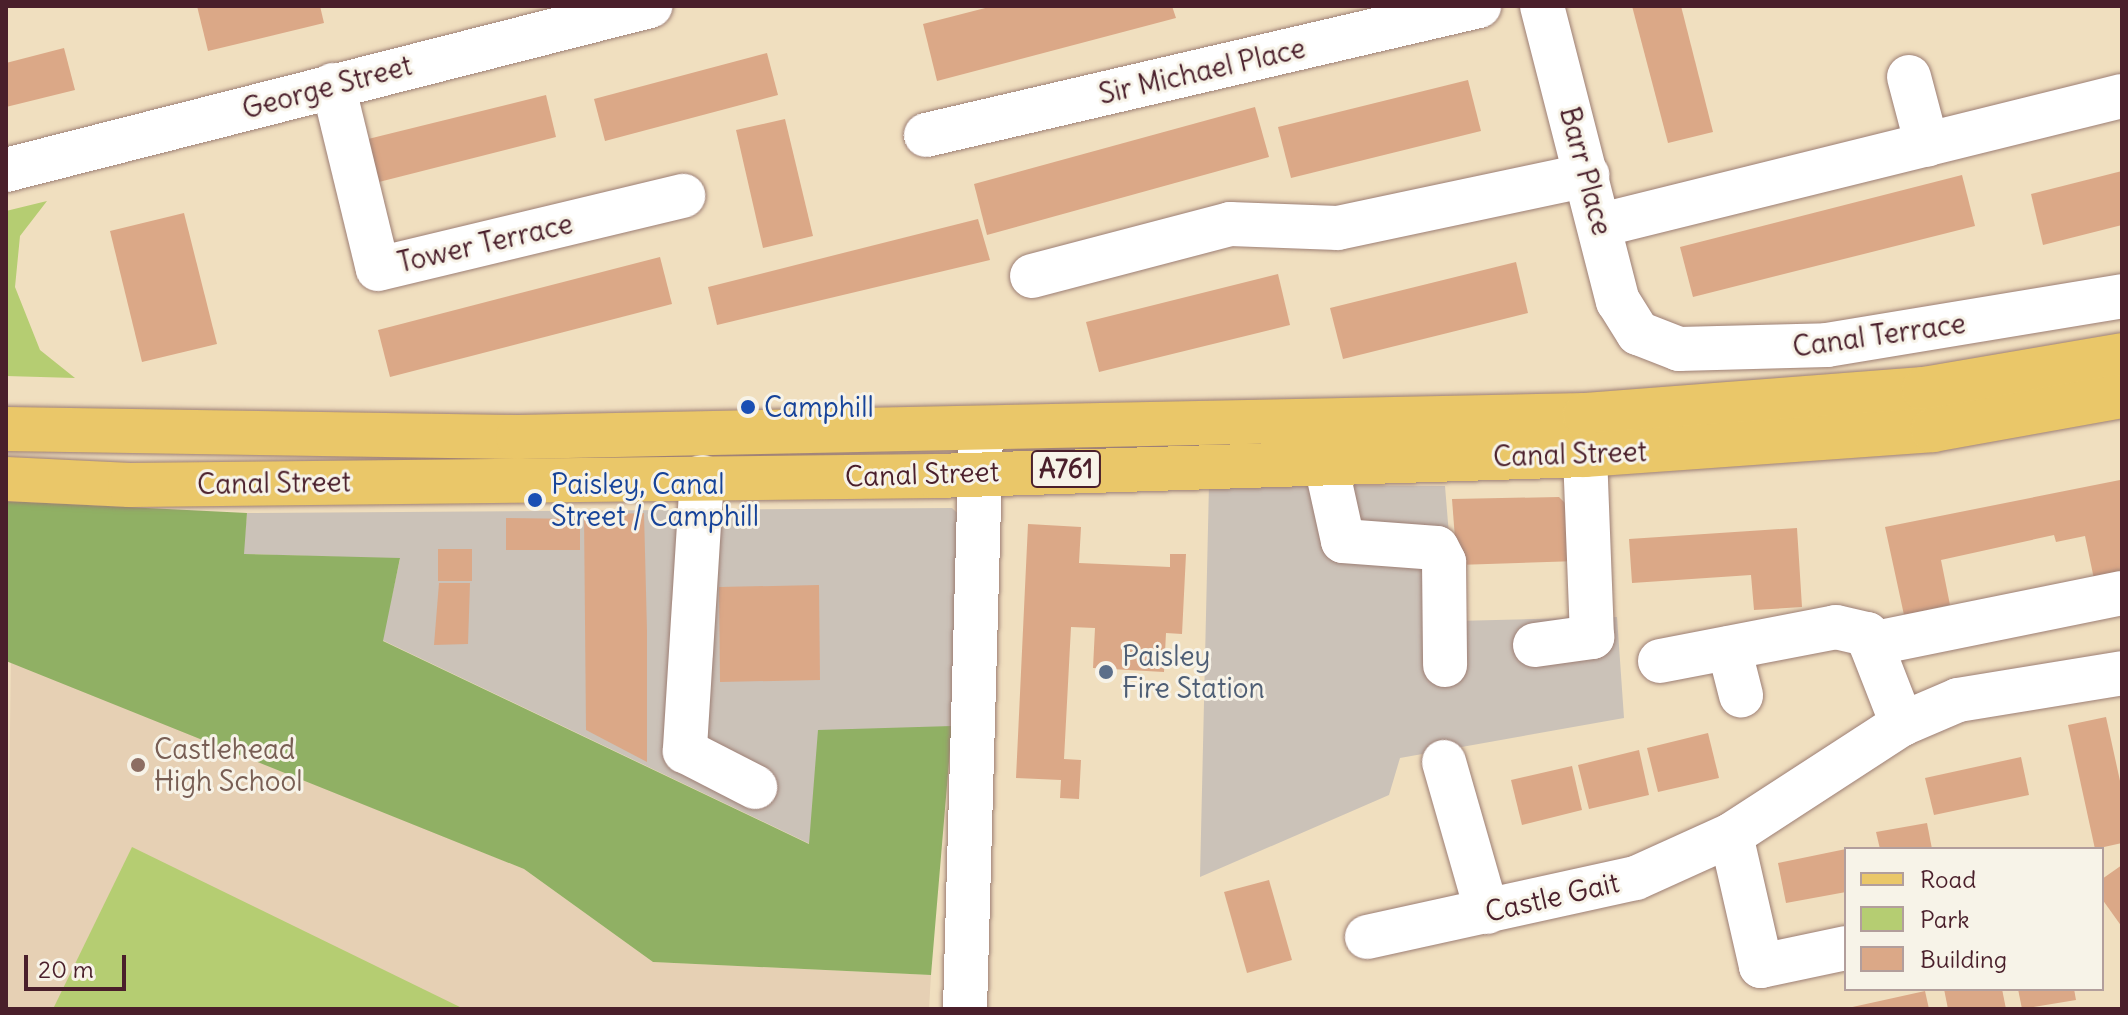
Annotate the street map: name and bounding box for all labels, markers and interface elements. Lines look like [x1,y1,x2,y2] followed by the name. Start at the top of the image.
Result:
[1095,31,1309,111] street label: Sir Michael Place
[238,48,416,126] street label: George Street
[1553,103,1619,239] street label: Barr Place
[394,207,576,279] street label: Tower Terrace
[1790,306,1968,364] street label: Canal Terrace
[764,390,874,424] place label: Camphill
[739,398,757,416] marker: Camphill
[1492,435,1648,473] street label: Canal Street
[1030,447,1102,491] road number: A761
[844,455,1000,493] street label: Canal Street
[197,465,351,501] street label: Canal Street
[551,467,759,533] place label: Paisley, Canal Street / Camphill
[526,491,544,509] marker: Paisley, Canal Street / Camphill
[1122,639,1265,705] place label: Paisley Fire Station
[1097,663,1115,681] marker: Paisley Fire Station
[154,732,303,798] place label: Castlehead High School
[129,756,147,774] marker: Castlehead High School
[1844,847,2104,991] legend
[1920,864,1976,894] text: Road
[1482,865,1622,929] street label: Castle Gait
[1920,904,1970,934] text: Park
[28,939,130,989] scale bar
[1920,944,2007,974] text: Building
[38,954,94,984] text: 20 m

